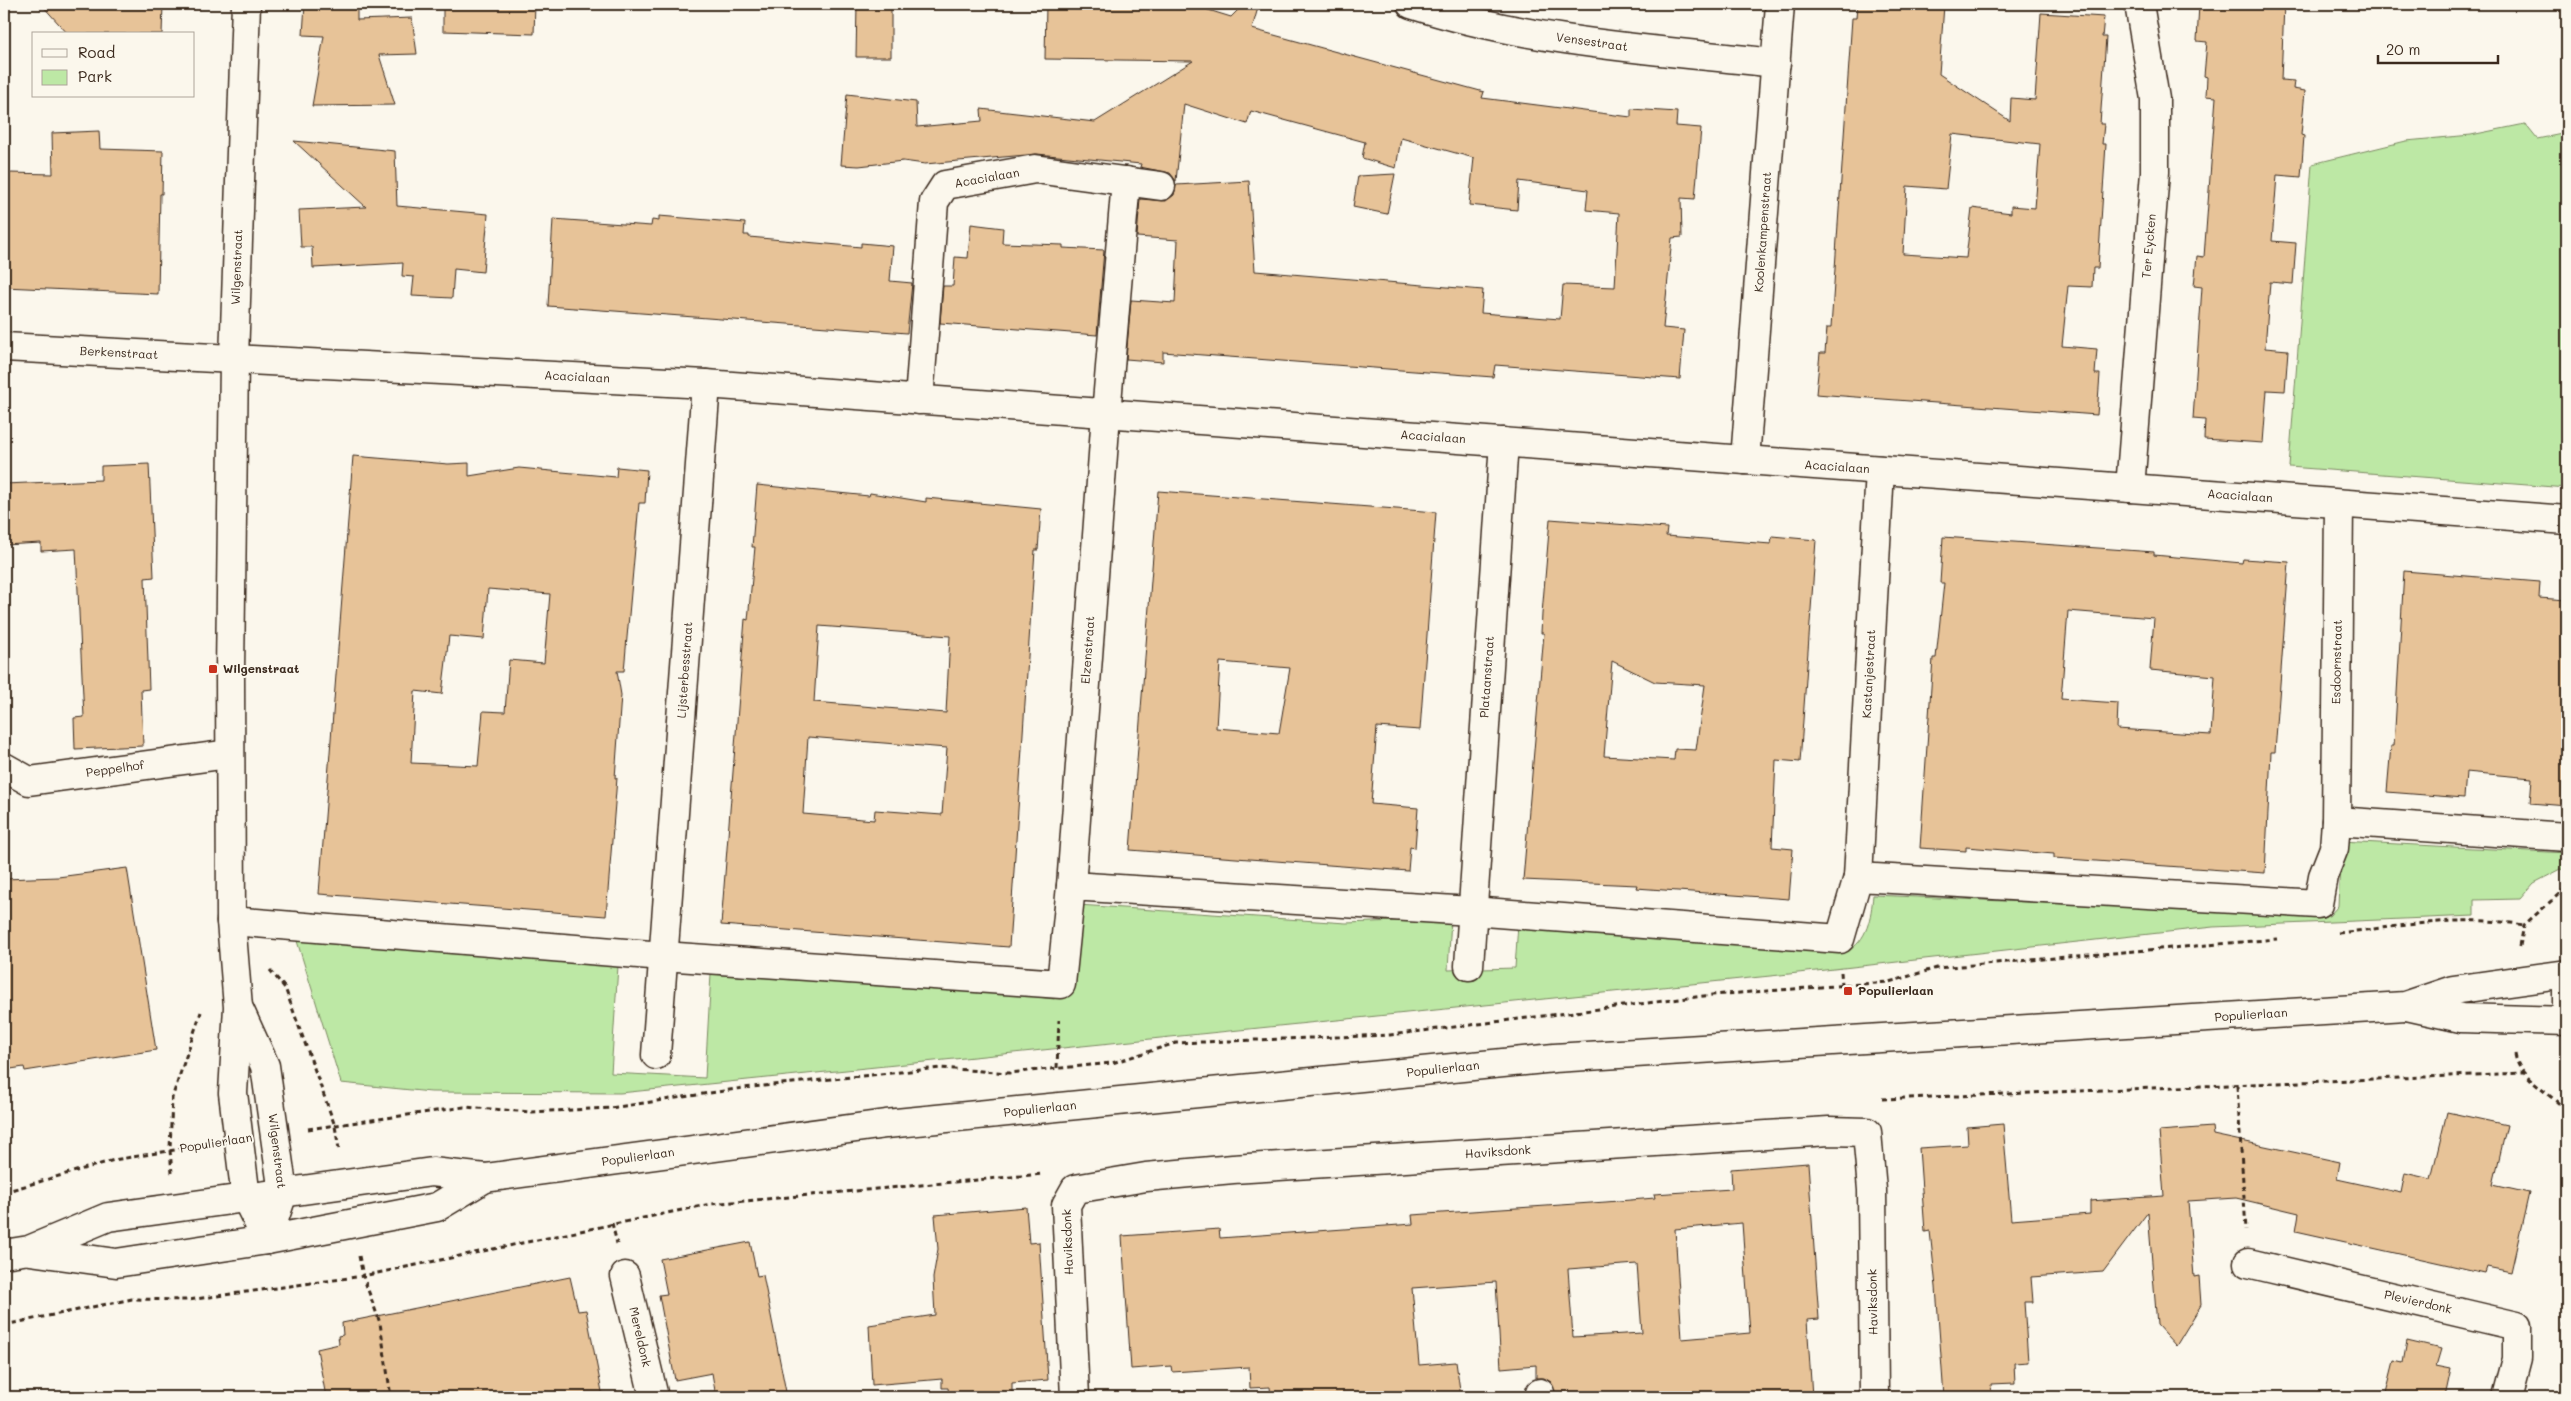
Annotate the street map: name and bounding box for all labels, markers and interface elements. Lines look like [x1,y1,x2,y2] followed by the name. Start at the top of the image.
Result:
[1555,28,1629,54] street label: Vensestraat
[32,32,195,98] legend
[2378,32,2498,64] scale bar
[2386,39,2420,59] text: 20 m
[78,42,115,62] text: Road
[78,66,112,86] text: Park
[953,163,1021,191] street label: Acacialaan
[1750,171,1774,293] street label: Koolenkampenstraat
[2137,213,2159,279] street label: Ter Eycken
[227,229,245,305] street label: Wilgenstraat
[79,342,159,362] street label: Berkenstraat
[544,366,610,386] street label: Acacialaan
[1400,426,1466,446] street label: Acacialaan
[1804,456,1870,476] street label: Acacialaan
[2207,485,2273,505] street label: Acacialaan
[1077,615,1097,684] street label: Elzenstraat
[2327,620,2345,704] street label: Esdoornstraat
[673,621,695,719] street label: Lijsterbesstraat
[1858,629,1878,719] street label: Kastanjestraat
[1475,635,1497,718] street label: Plataanstraat
[223,660,299,676] place label: Wilgenstraat
[207,663,219,675] marker: Wilgenstraat
[85,756,145,780] street label: Peppelhof
[1858,982,1934,998] place label: Populierlaan
[1842,985,1854,997] marker: Populierlaan
[2214,1003,2288,1025] street label: Populierlaan
[1406,1056,1480,1080] street label: Populierlaan
[1003,1096,1077,1120] street label: Populierlaan
[265,1112,291,1189] street label: Wilgenstraat
[178,1128,253,1156] street label: Populierlaan
[1464,1141,1531,1161] street label: Haviksdonk
[601,1143,675,1169] street label: Populierlaan
[1058,1209,1076,1275] street label: Haviksdonk
[1863,1269,1881,1335] street label: Haviksdonk
[2383,1285,2454,1317] street label: Plevierdonk
[626,1305,656,1368] street label: Mereldonk

